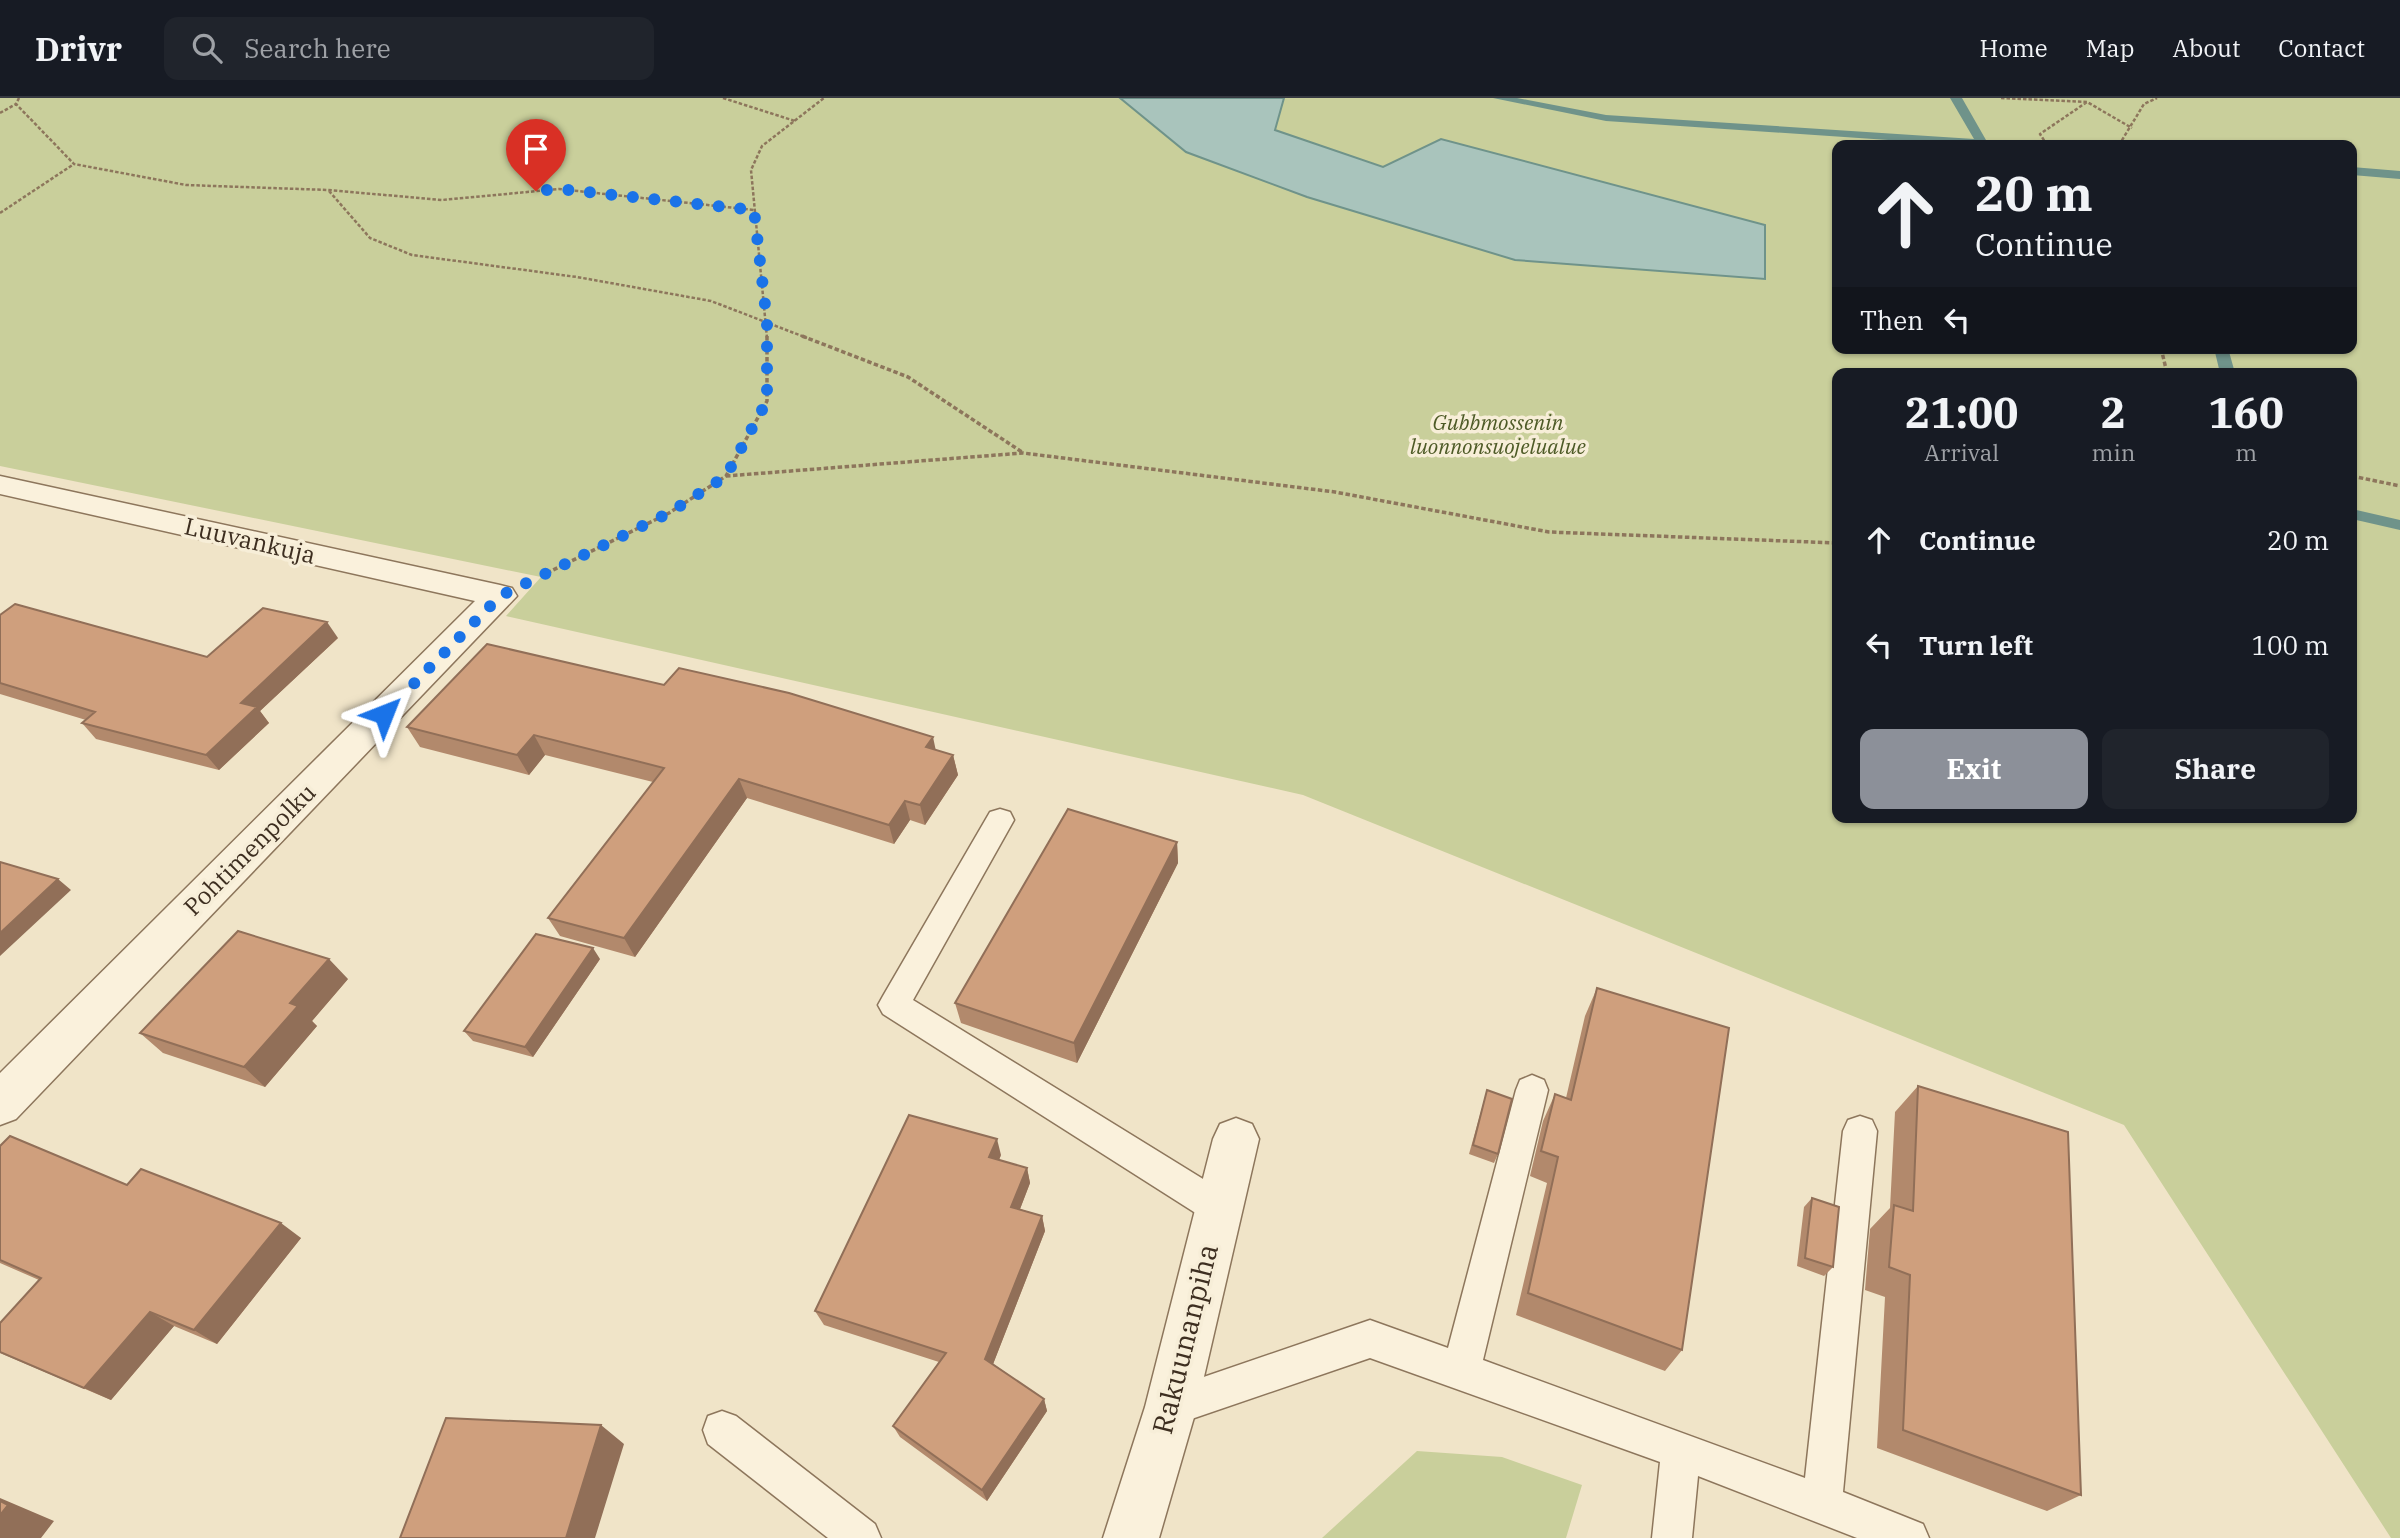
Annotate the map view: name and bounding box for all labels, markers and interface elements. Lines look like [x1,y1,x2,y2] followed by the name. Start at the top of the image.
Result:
[164,17,654,80] search box
[35,27,122,70] text: Drivr
[188,29,226,67] icon: search
[244,31,391,65] text: Search here
[1980,32,2048,64] text: Home
[2086,32,2134,64] text: Map
[2172,32,2240,64] text: About
[2278,32,2365,64] text: Contact
[506,119,566,191] pin
[517,130,555,168] icon: arrive
[1975,161,2093,224] text: 20 m
[1860,168,1951,259] icon: ahead
[1975,223,2113,265] text: Continue
[1938,301,1976,339] icon: left
[1860,303,1924,337] text: Then
[1905,385,2019,440] text: 21:00
[2101,385,2126,440] text: 2
[2208,385,2284,440] text: 160
[1410,408,1587,460] park label: Gubbmossenin luonnonsuojelualue
[1924,437,1999,467] text: Arrival
[2092,437,2135,467] text: min
[2235,437,2257,467] text: m
[181,509,319,571] street label: Luuvankuja
[1860,521,1898,559] icon: ahead
[1919,523,2036,557] text: Continue
[2267,523,2329,557] text: 20 m
[1860,626,1898,664] icon: left
[1919,628,2033,662] text: Turn left
[2251,628,2329,662] text: 100 m
[347,677,421,751] position arrow
[1860,729,2088,809] button: Exit
[2102,729,2329,809] button: Share
[176,776,322,922] street label: Pohtimenpolku
[1143,1240,1226,1438] street label: Rakuunanpiha

